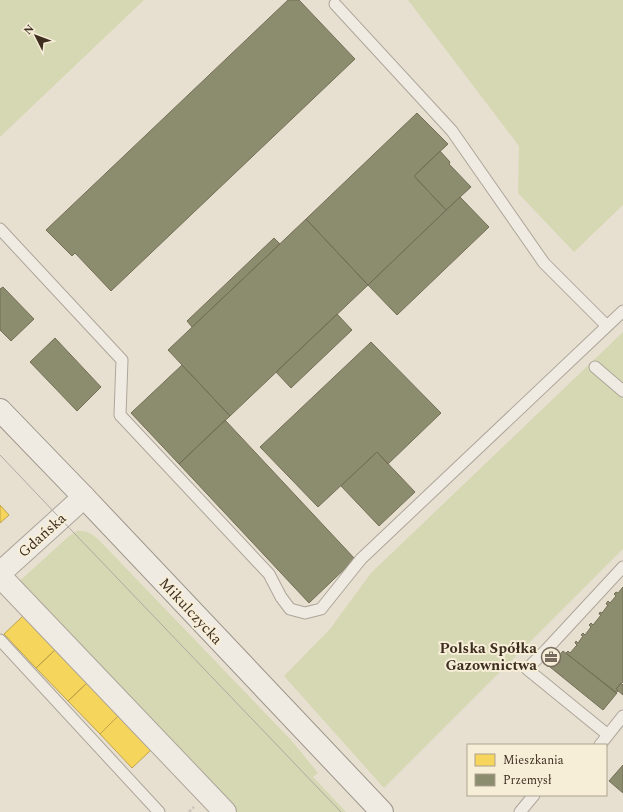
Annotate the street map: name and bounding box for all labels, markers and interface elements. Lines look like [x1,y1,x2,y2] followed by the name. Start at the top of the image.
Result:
[16,16,56,56] north arrow
[20,21,38,39] text: N
[13,507,72,563] street label: Gdańska
[153,573,228,651] street label: Mikulczycka
[439,637,537,677] place label: Polska Spółka Gazownictwa
[540,646,562,668] office icon: Polska Spółka Gazownictwa
[467,744,607,796] legend
[503,751,564,770] text: Mieszkania
[503,771,552,790] text: Przemysł

